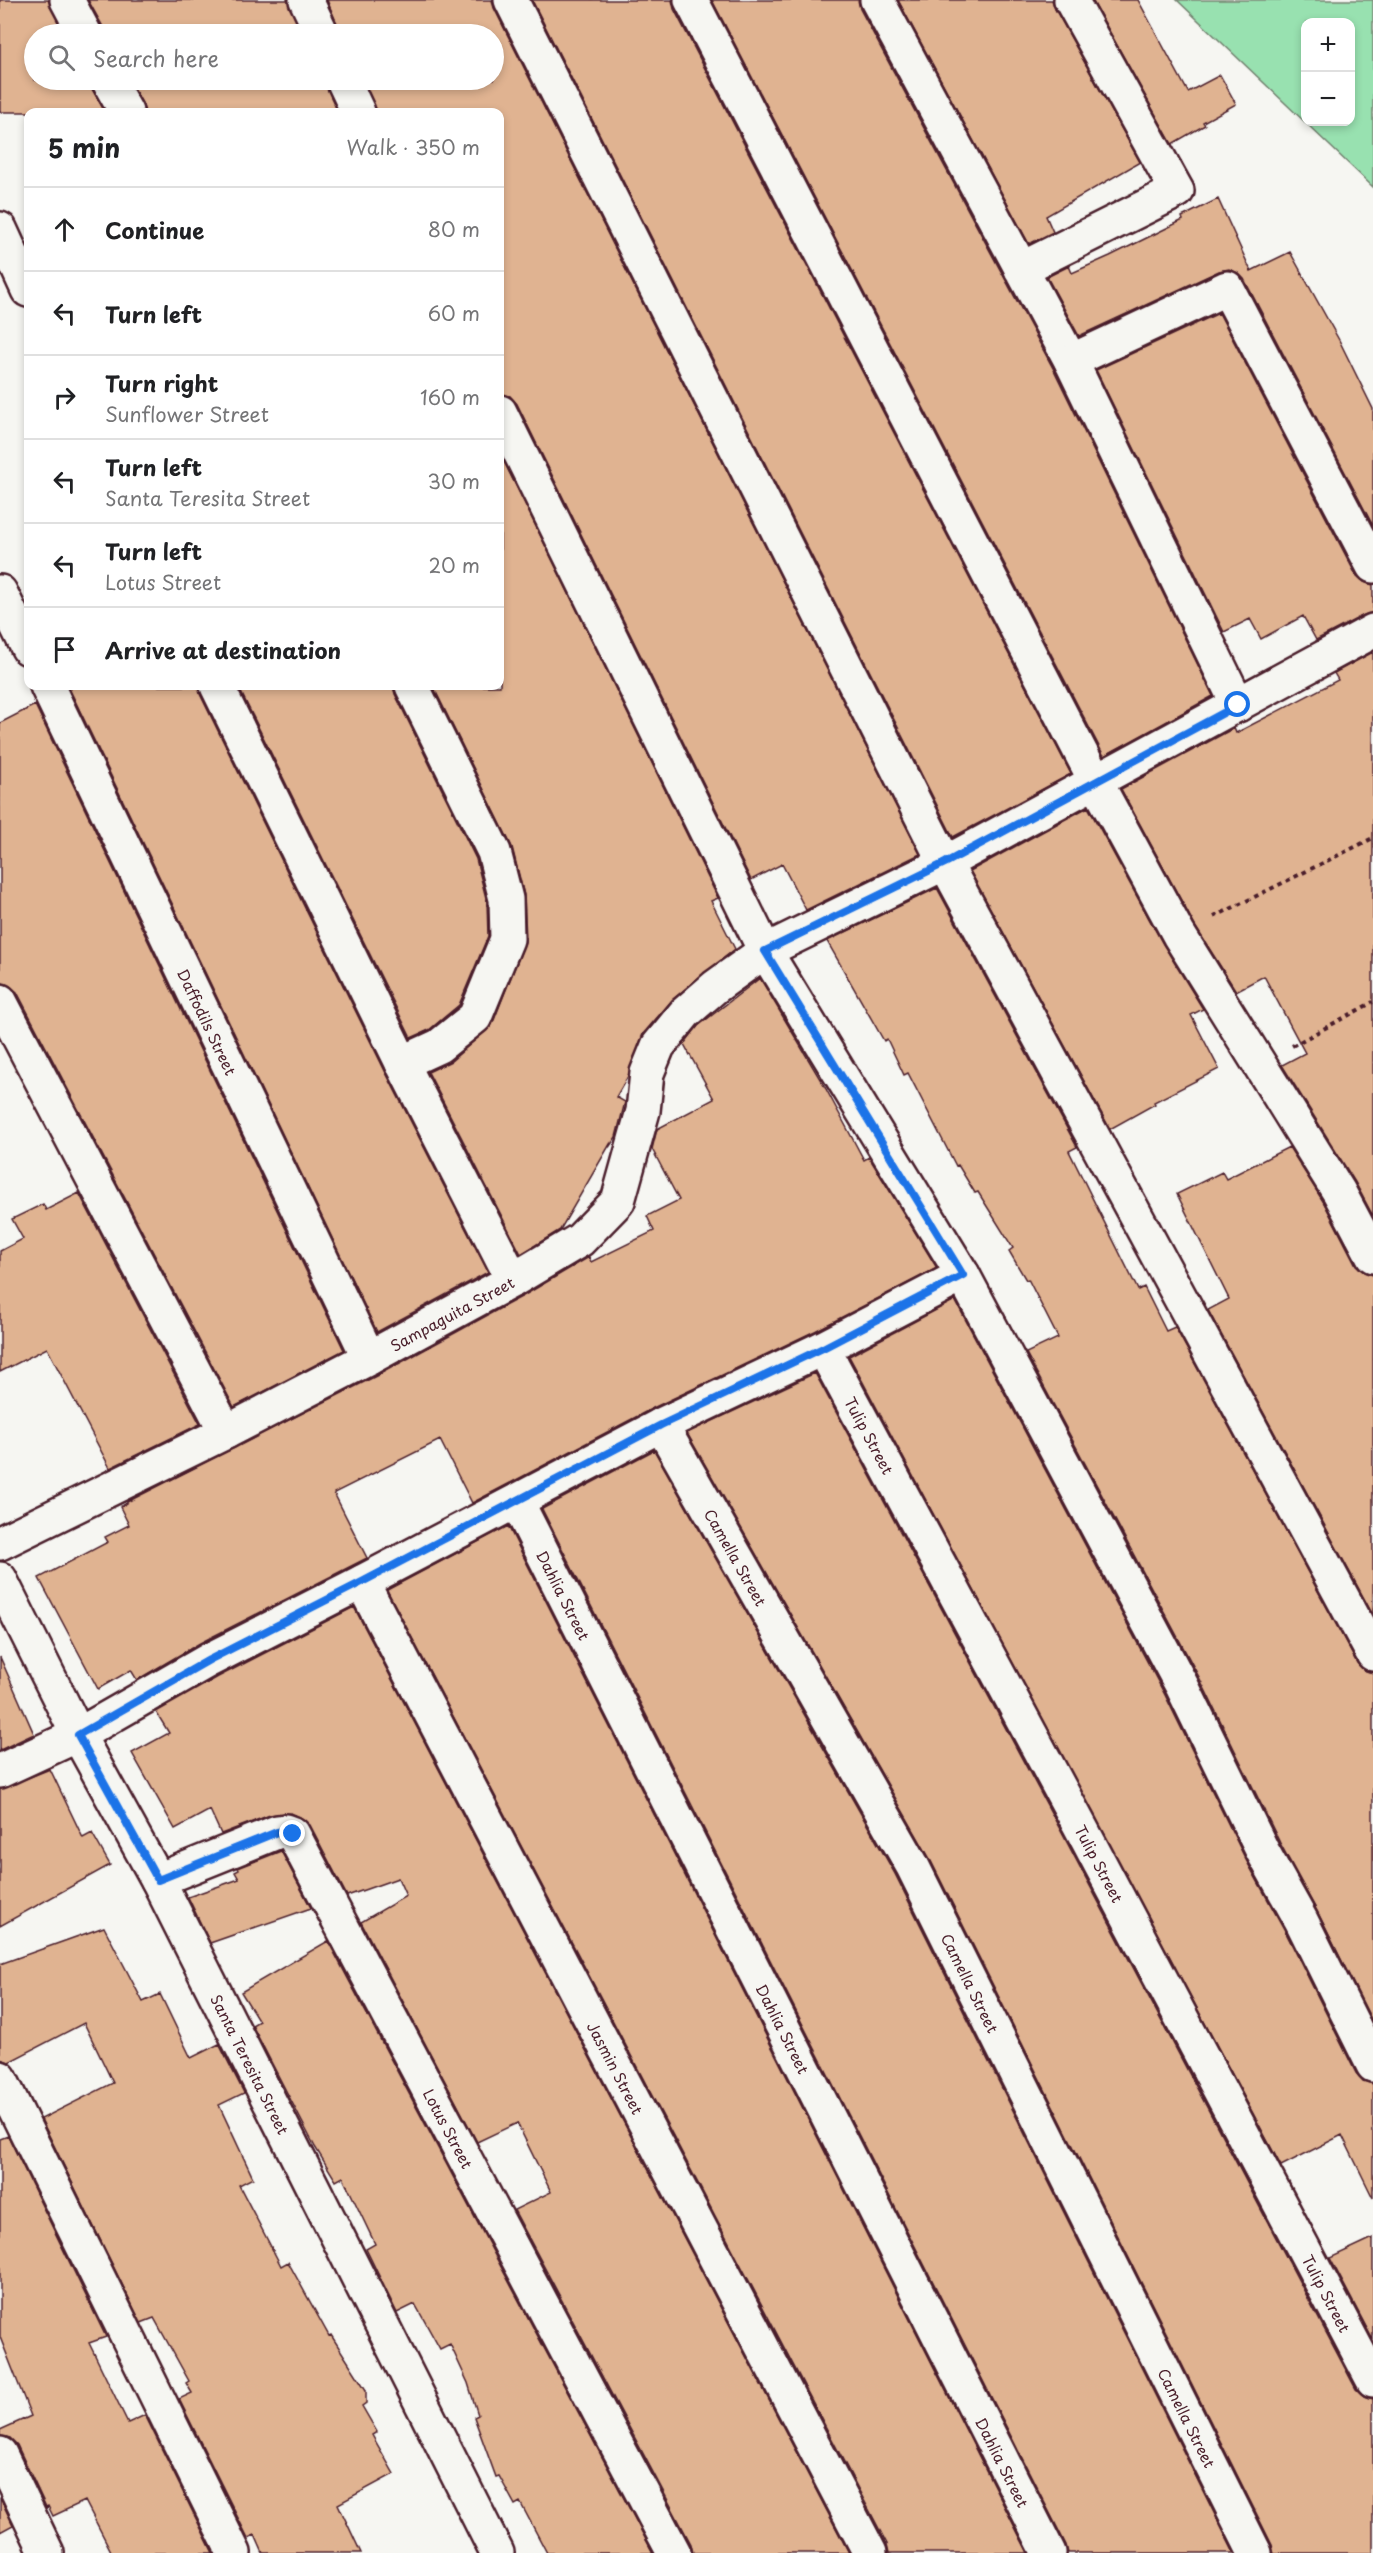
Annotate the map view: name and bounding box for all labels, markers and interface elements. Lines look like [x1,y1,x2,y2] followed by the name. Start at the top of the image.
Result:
[1301,18,1355,126] map controls
[1301,18,1355,72] button: +
[24,24,504,90] search box
[45,41,78,74] icon: search
[93,41,219,74] text: Search here
[1301,72,1355,126] button: −
[48,128,120,167] text: 5 min
[347,132,480,162] text: Walk · 350 m
[48,213,81,246] icon: ahead
[105,213,204,246] text: Continue
[428,214,480,244] text: 80 m
[48,297,81,330] icon: left
[105,297,202,330] text: Turn left
[428,298,480,328] text: 60 m
[105,366,218,399] text: Turn right
[48,381,81,414] icon: right
[420,382,480,412] text: 160 m
[105,399,269,429] text: Sunflower Street
[105,450,202,483] text: Turn left
[48,465,81,498] icon: left
[427,466,480,496] text: 30 m
[105,483,310,513] text: Santa Teresita Street
[105,534,202,567] text: Turn left
[48,549,81,582] icon: left
[428,550,480,580] text: 20 m
[105,567,221,597] text: Lotus Street
[48,633,81,666] icon: arrive
[105,633,341,666] text: Arrive at destination
[1224,691,1250,717] route start
[172,964,243,1079] street label: Daffodils Street
[386,1270,518,1356] street label: Sampaguita Street
[840,1392,900,1478] street label: Tulip Street
[699,1504,773,1610] street label: Camella Street
[532,1546,596,1644] street label: Dahlia Street
[279,1820,305,1846] route end
[1070,1820,1130,1906] street label: Tulip Street
[936,1929,1005,2036] street label: Camella Street
[751,1979,816,2077] street label: Dahlia Street
[206,1990,296,2138] street label: Santa Teresita Street
[582,2017,650,2118] street label: Jasmin Street
[418,2084,480,2172] street label: Lotus Street
[1297,2250,1357,2336] street label: Tulip Street
[1153,2364,1222,2471] street label: Camella Street
[971,2413,1035,2511] street label: Dahlia Street

